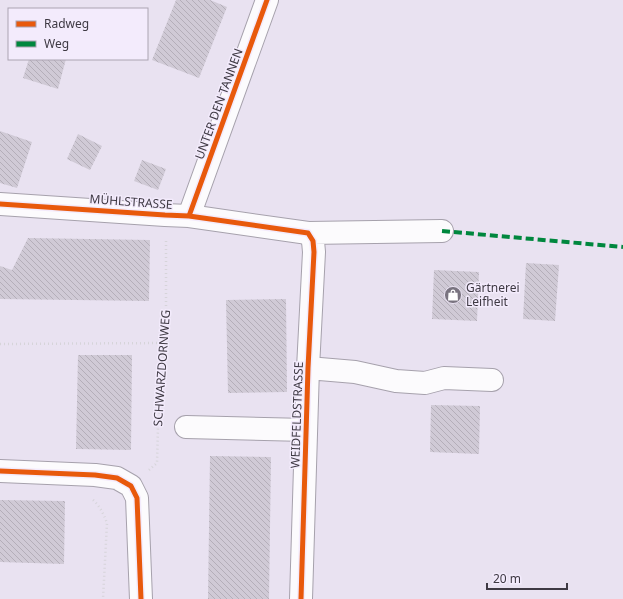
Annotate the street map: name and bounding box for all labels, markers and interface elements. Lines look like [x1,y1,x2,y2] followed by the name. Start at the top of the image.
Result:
[8,8,148,60] legend
[44,15,89,32] text: Radweg
[44,35,69,52] text: Weg
[191,46,247,162] street label: UNTER DEN TANNEN
[89,190,173,213] street label: MÜHLSTRASSE
[466,279,520,310] place label: Gärtnerei Leifheit
[443,285,463,305] shop icon: Gärtnerei Leifheit
[149,309,174,427] street label: SCHWARZDORNWEG
[286,361,307,469] street label: WEIDFELDSTRASSE
[487,565,567,591] scale bar
[493,570,521,587] text: 20 m

